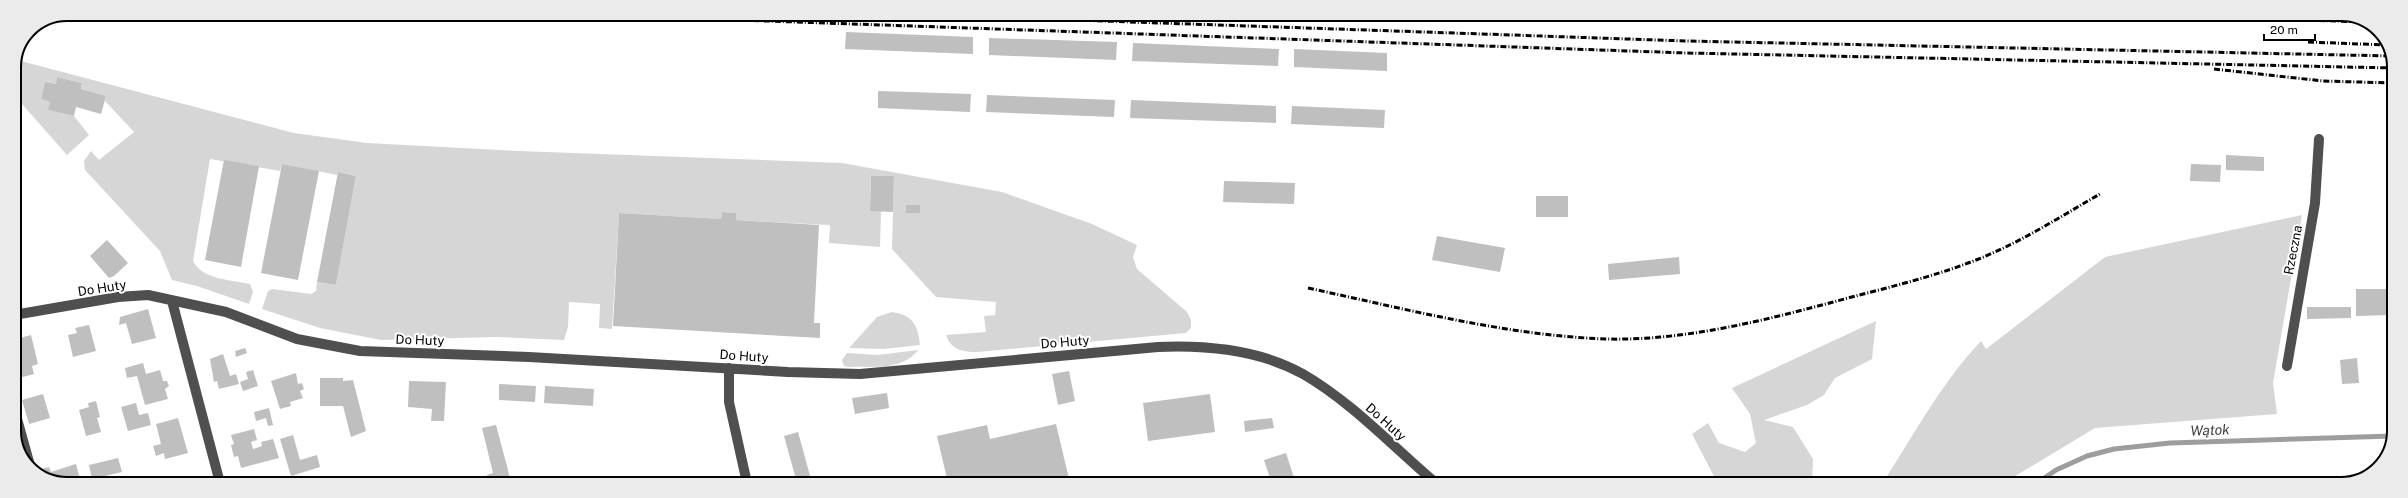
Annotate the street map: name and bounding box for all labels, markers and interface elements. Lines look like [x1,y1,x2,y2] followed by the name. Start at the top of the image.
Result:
[2264,16,2315,42] scale bar
[2270,23,2298,37] text: 20 m
[2281,224,2305,276] street label: Rzeczna
[77,277,127,299] street label: Do Huty
[395,332,445,348] street label: Do Huty
[1040,332,1090,352] street label: Do Huty
[719,347,769,365] street label: Do Huty
[1363,400,1409,444] street label: Do Huty
[2190,421,2230,439] water label: Wątok

